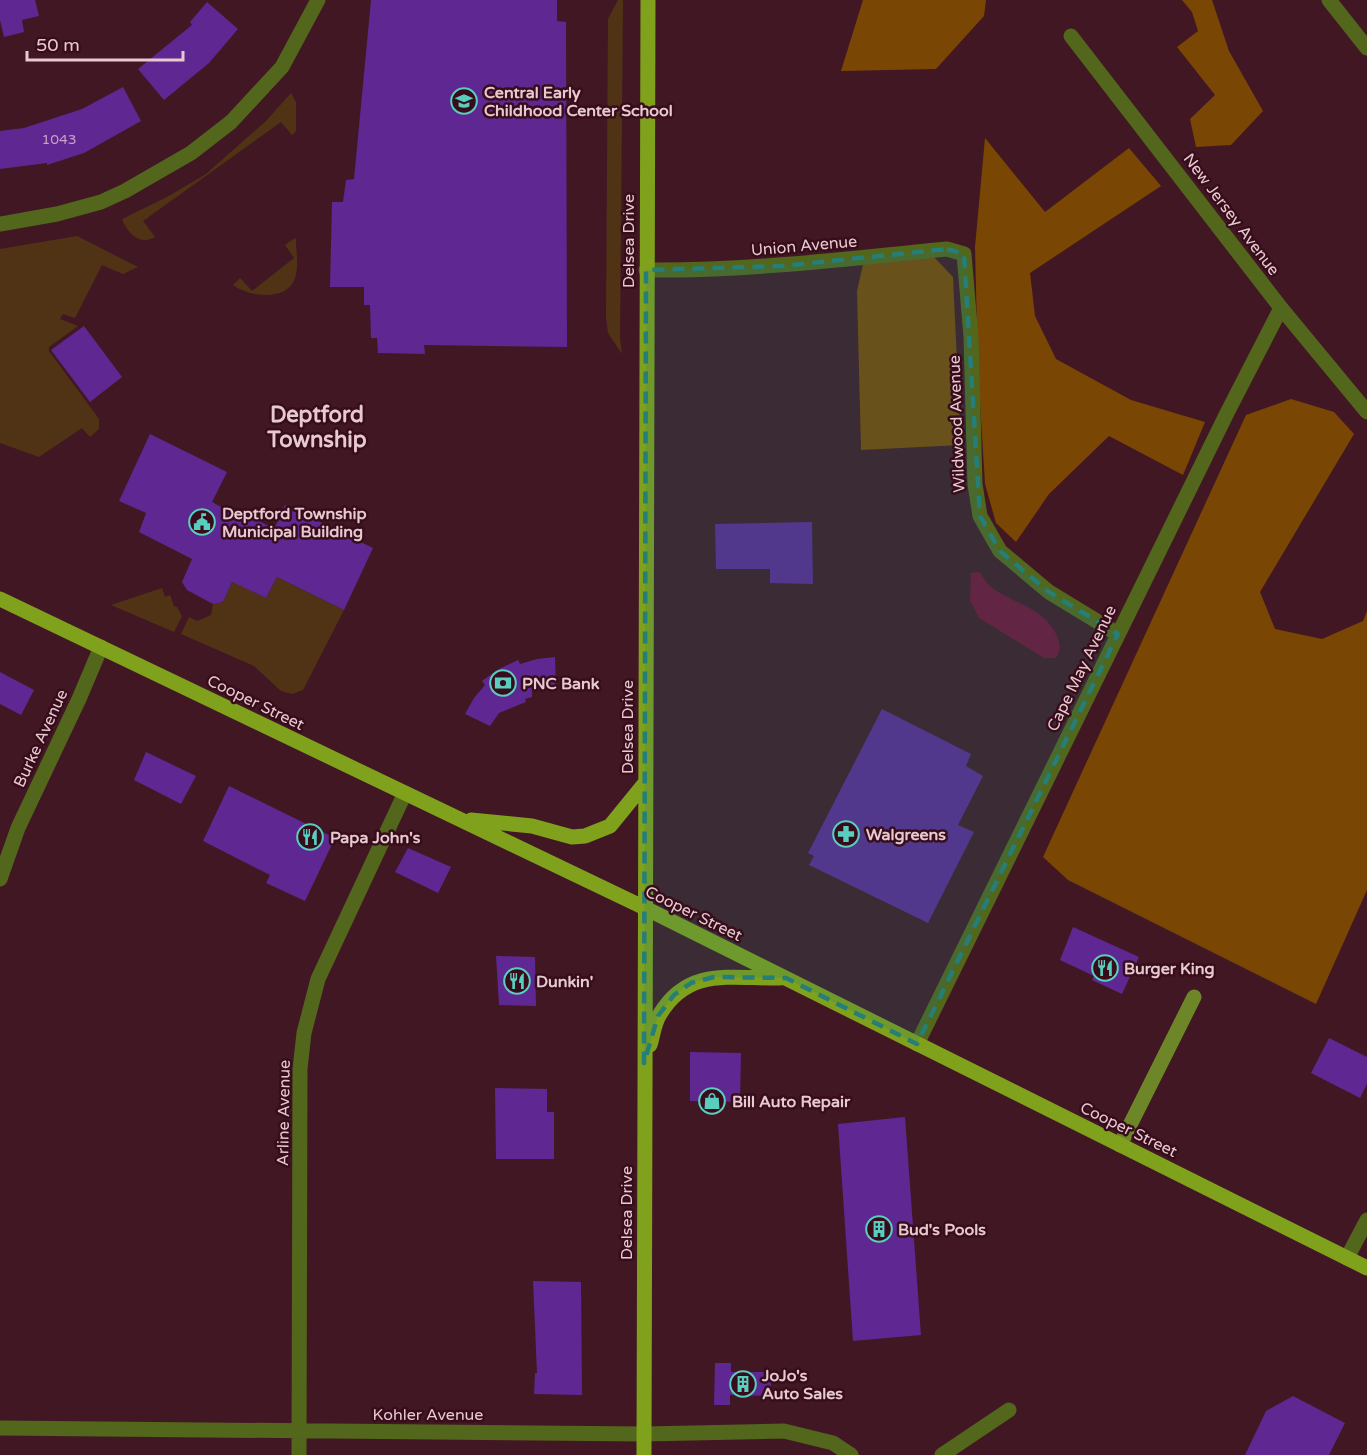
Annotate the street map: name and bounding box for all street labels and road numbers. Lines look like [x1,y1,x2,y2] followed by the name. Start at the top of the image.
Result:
[1179,150,1284,280] street label: New Jersey Avenue
[619,194,639,288] street label: Delsea Drive
[750,231,858,261] street label: Union Avenue
[945,355,969,493] street label: Wildwood Avenue
[1043,602,1121,735] street label: Cape May Avenue
[204,671,307,735] street label: Cooper Street
[618,680,638,774] street label: Delsea Drive
[9,686,72,791] street label: Burke Avenue
[642,882,745,946] street label: Cooper Street
[273,1060,295,1166] street label: Arline Avenue
[1077,1098,1180,1162] street label: Cooper Street
[617,1166,637,1260] street label: Delsea Drive
[373,1405,483,1425] street label: Kohler Avenue

